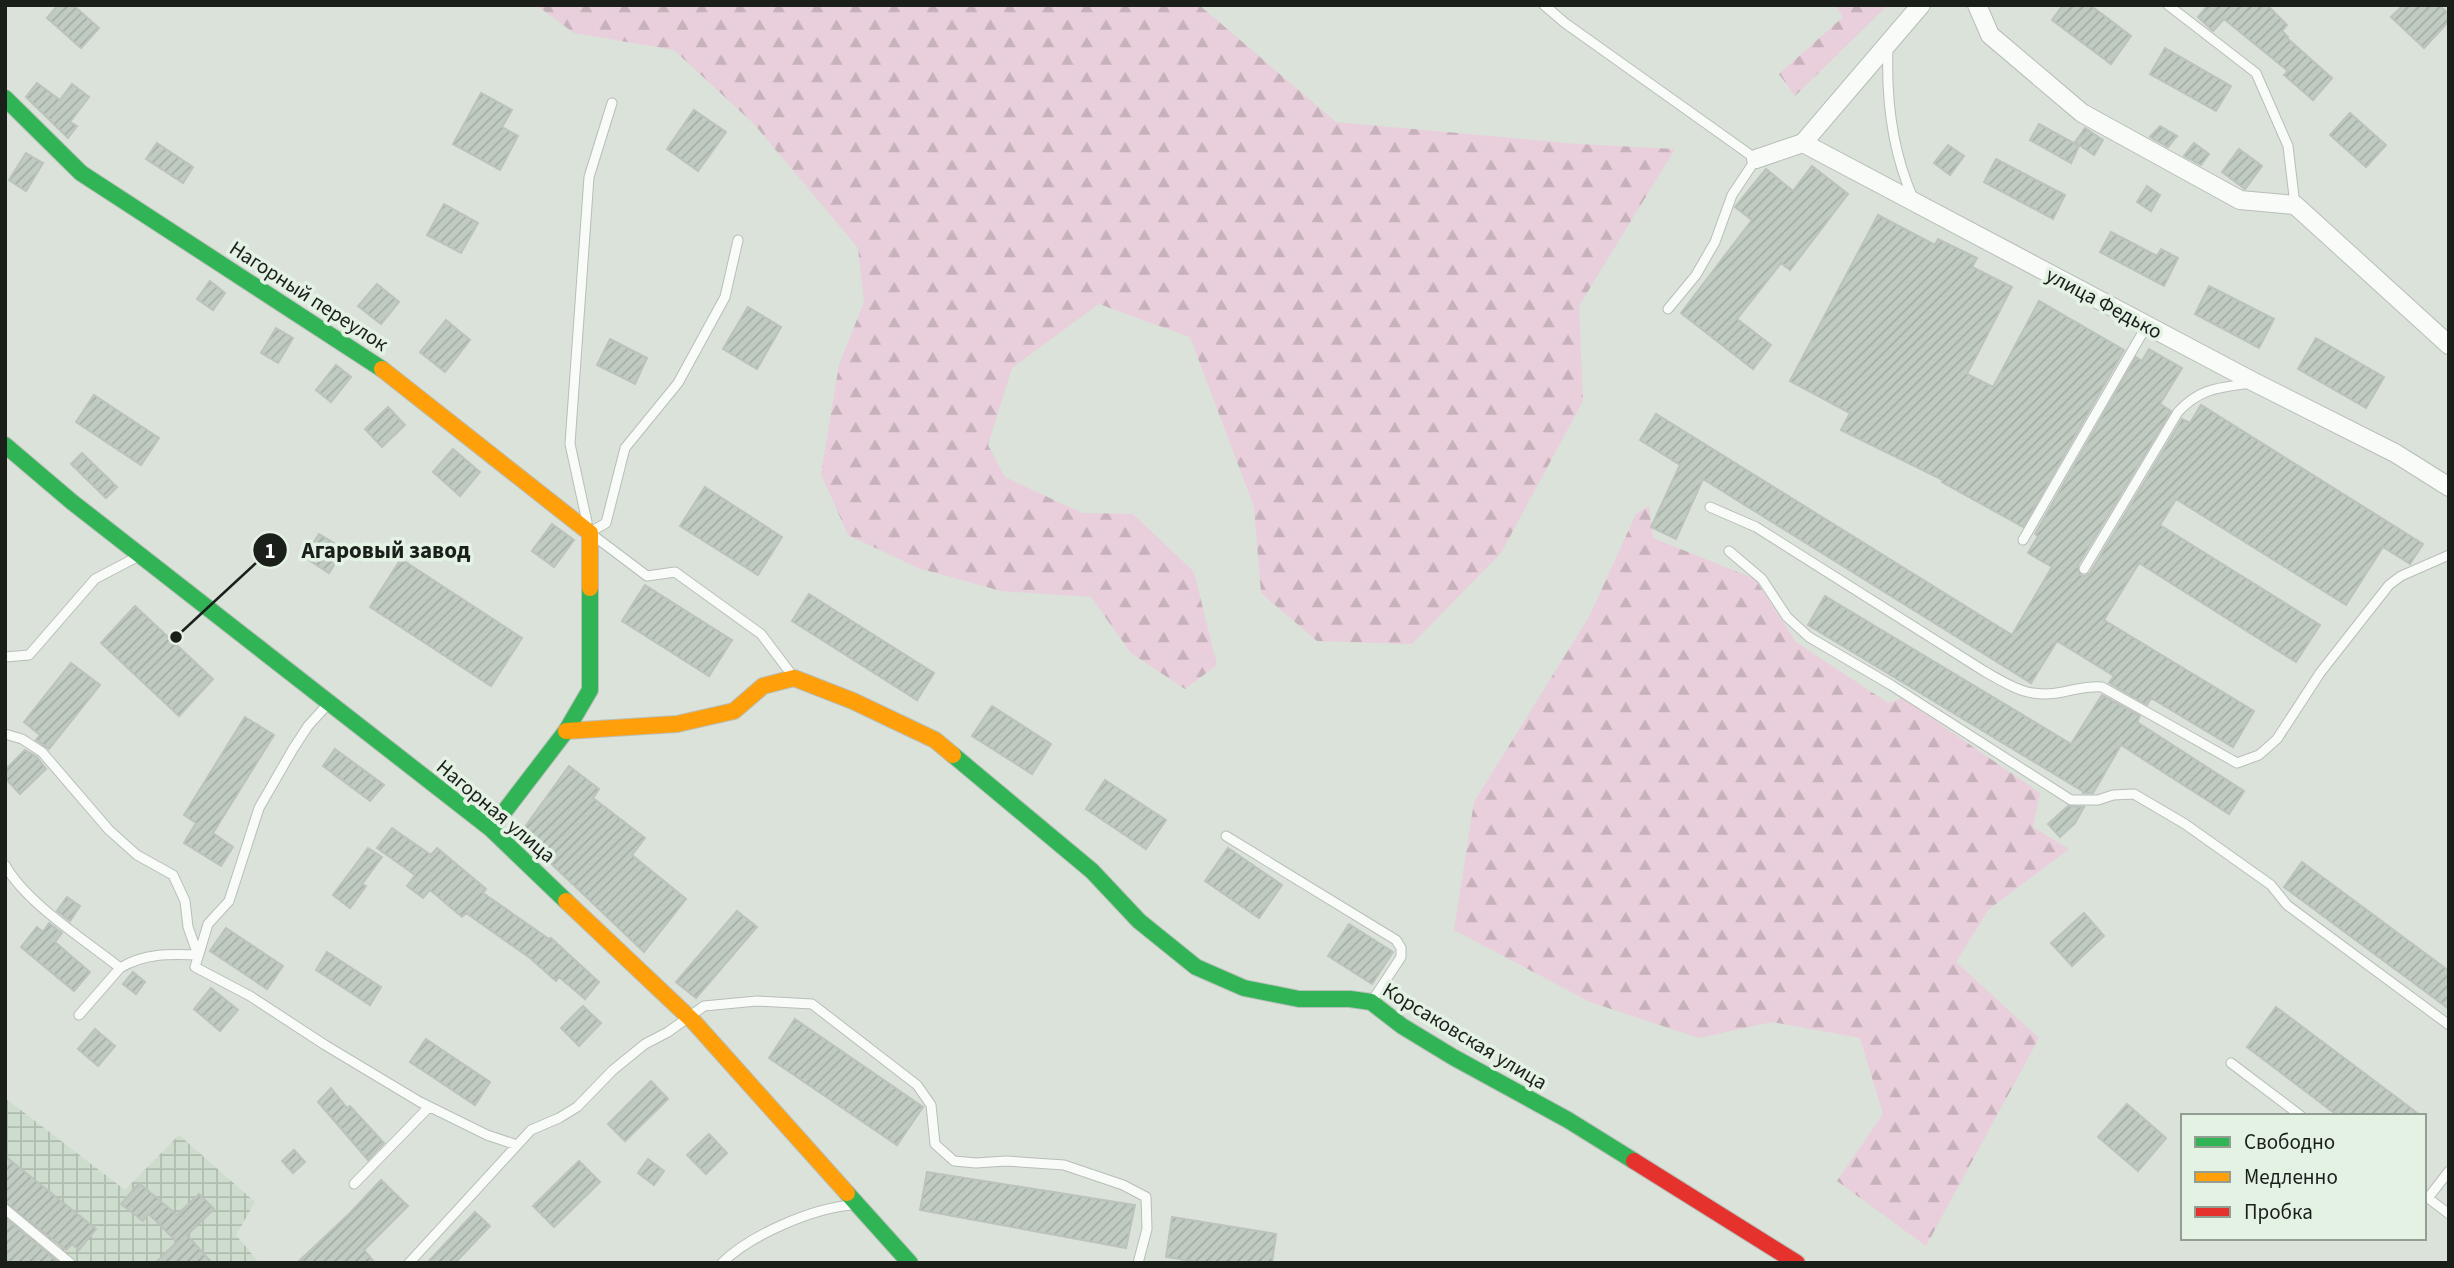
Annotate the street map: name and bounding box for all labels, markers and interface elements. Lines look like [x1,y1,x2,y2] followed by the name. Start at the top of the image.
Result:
[224,233,395,359] street label: Нагорный переулок
[2040,260,2168,346] street label: улица Федько
[252,528,484,572] callout: Агаровый завод
[301,534,471,567] text: Агаровый завод
[264,536,276,566] text: 1
[430,752,562,870] street label: Нагорная улица
[1377,975,1553,1097] street label: Корсаковская улица
[2181,1114,2426,1240] legend
[2244,1127,2335,1157] text: Свободно
[2244,1162,2338,1192] text: Медленно
[2244,1197,2313,1227] text: Пробка

